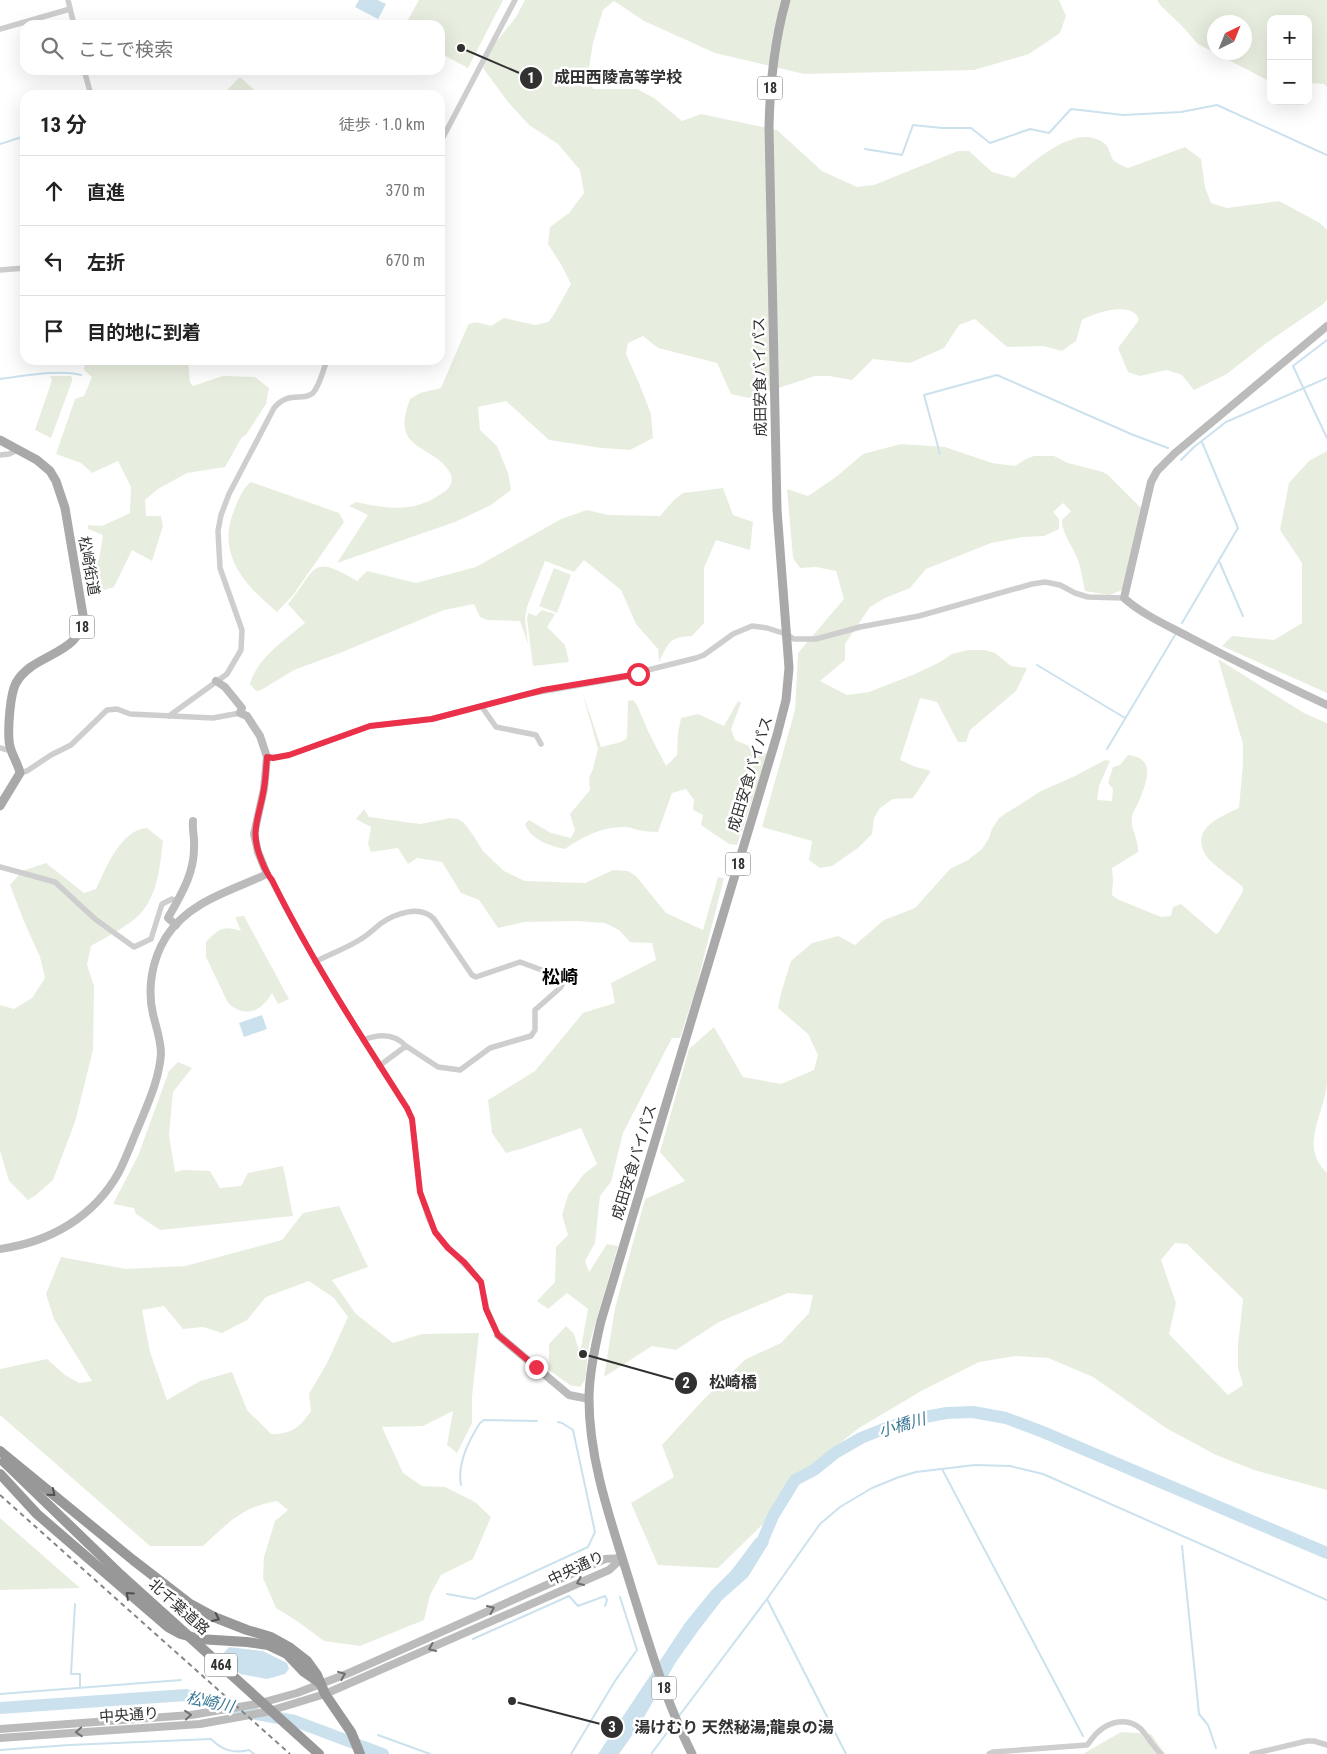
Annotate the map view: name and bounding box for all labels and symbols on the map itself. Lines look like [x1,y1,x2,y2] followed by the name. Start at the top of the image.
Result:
[1207,15,1252,60] north arrow
[519,62,692,93] callout: 成田西陵高等学校
[554,68,682,87] text: 成田西陵高等学校
[527,69,535,87] text: 1
[758,76,782,100] road number: 18
[750,317,770,437] street label: 成田安食バイパス
[75,535,103,597] street label: 松崎街道
[70,616,94,638] road number: 18
[627,663,650,686] route start
[724,714,776,834] street label: 成田安食バイパス
[726,852,750,876] road number: 18
[542,966,578,987] district label: 松崎
[608,1102,660,1222] street label: 成田安食バイパス
[525,1356,548,1379] route end
[674,1367,767,1398] callout: 松崎橋
[709,1373,757,1392] text: 松崎橋
[682,1374,690,1392] text: 2
[876,1409,930,1441] water label: 小橋川
[46,1487,55,1496] one-way arrow
[545,1547,607,1589] street label: 中央通り
[145,1575,213,1639] street label: 北千葉道路
[576,1575,585,1586] one-way arrow
[126,1591,135,1600] one-way arrow
[486,1605,495,1616] one-way arrow
[211,1611,220,1622] one-way arrow
[428,1642,437,1652] one-way arrow
[205,1654,237,1676] road number: 464
[337,1671,346,1681] one-way arrow
[652,1676,676,1700] road number: 18
[185,1688,237,1717] water label: 松崎川
[98,1704,160,1726] street label: 中央通り
[185,1710,193,1721] one-way arrow
[599,1712,844,1743] callout: 湯けむり 天然秘湯;龍泉の湯
[608,1718,616,1736] text: 3
[634,1718,834,1737] text: 湯けむり 天然秘湯;龍泉の湯
[75,1727,83,1738] one-way arrow

